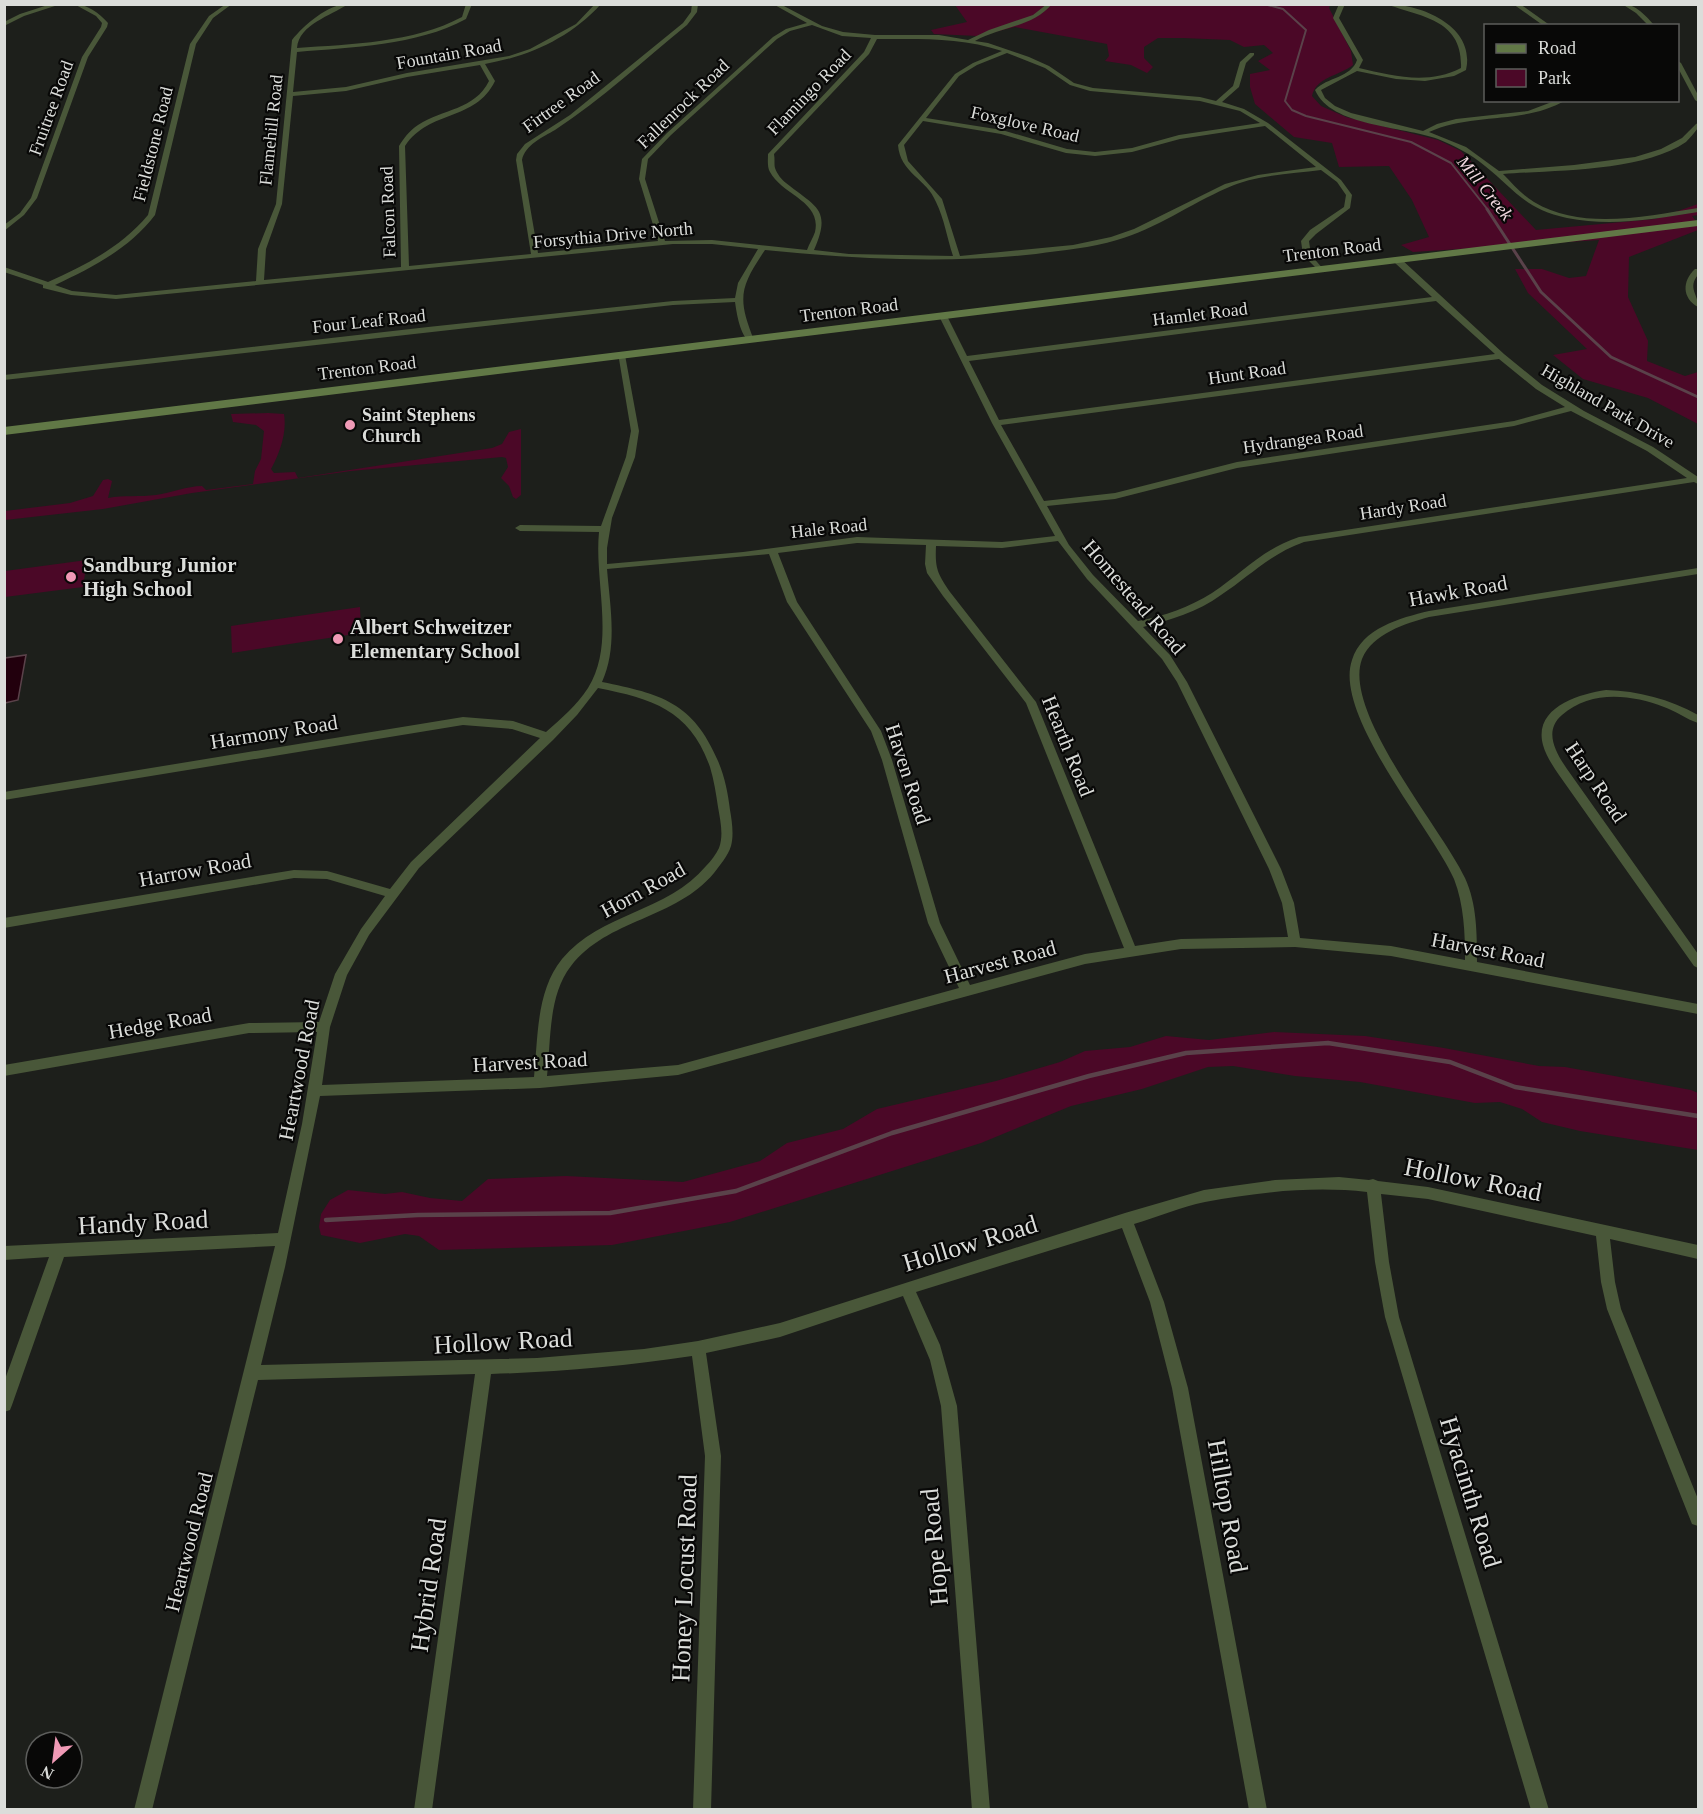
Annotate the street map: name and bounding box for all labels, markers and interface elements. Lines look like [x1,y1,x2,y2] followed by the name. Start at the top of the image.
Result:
[1484,24,1679,102] legend
[395,35,503,73] street label: Fountain Road
[1538,38,1576,58] text: Road
[763,45,855,139] street label: Flamingo Road
[633,55,733,153] street label: Fallenrock Road
[25,58,77,158] street label: Fruitree Road
[519,67,603,137] street label: Firtree Road
[1538,68,1571,88] text: Park
[255,74,287,186] street label: Flamehill Road
[129,85,177,203] street label: Fieldstone Road
[969,102,1081,146] street label: Foxglove Road
[1452,151,1518,225] water label: Mill Creek
[376,166,400,258] street label: Falcon Road
[532,218,694,252] street label: Forsythia Drive North
[1282,234,1382,266] street label: Trenton Road
[799,294,899,326] street label: Trenton Road
[1151,298,1249,330] street label: Hamlet Road
[311,305,427,337] street label: Four Leaf Road
[317,352,417,384] street label: Trenton Road
[1207,358,1287,388] street label: Hunt Road
[1538,360,1678,452] street label: Highland Park Drive
[362,405,476,446] place label: Saint Stephens Church
[343,418,357,432] marker: Saint Stephens Church
[1241,421,1365,457] street label: Hydrangea Road
[1358,490,1448,524] street label: Hardy Road
[790,514,868,542] street label: Hale Road
[1078,535,1191,660] street label: Homestead Road
[83,553,236,601] place label: Sandburg Junior High School
[64,570,78,584] marker: Sandburg Junior High School
[1407,570,1510,611] street label: Hawk Road
[350,615,520,663] place label: Albert Schweitzer Elementary School
[331,632,345,646] marker: Albert Schweitzer Elementary School
[1037,692,1099,800] street label: Hearth Road
[208,710,340,754] street label: Harmony Road
[880,721,936,828] street label: Haven Road
[1560,737,1632,827] street label: Harp Road
[137,848,254,892] street label: Harrow Road
[597,857,690,923] street label: Horn Road
[1429,927,1547,973] street label: Harvest Road
[941,935,1059,988] street label: Harvest Road
[274,997,325,1142] street label: Heartwood Road
[107,1002,214,1044] street label: Hedge Road
[472,1047,588,1077] street label: Harvest Road
[1402,1152,1544,1207] street label: Hollow Road
[77,1205,209,1240] street label: Handy Road
[899,1209,1041,1278] street label: Hollow Road
[433,1323,573,1360] street label: Hollow Road
[1434,1413,1507,1571] street label: Hyacinth Road
[1202,1437,1254,1575] street label: Hilltop Road
[160,1469,218,1614] street label: Heartwood Road
[666,1474,703,1682] street label: Honey Locust Road
[915,1487,954,1607] street label: Hope Road
[405,1516,452,1654] street label: Hybrid Road
[24,1730,84,1790] north arrow
[38,1762,56,1783] text: N

